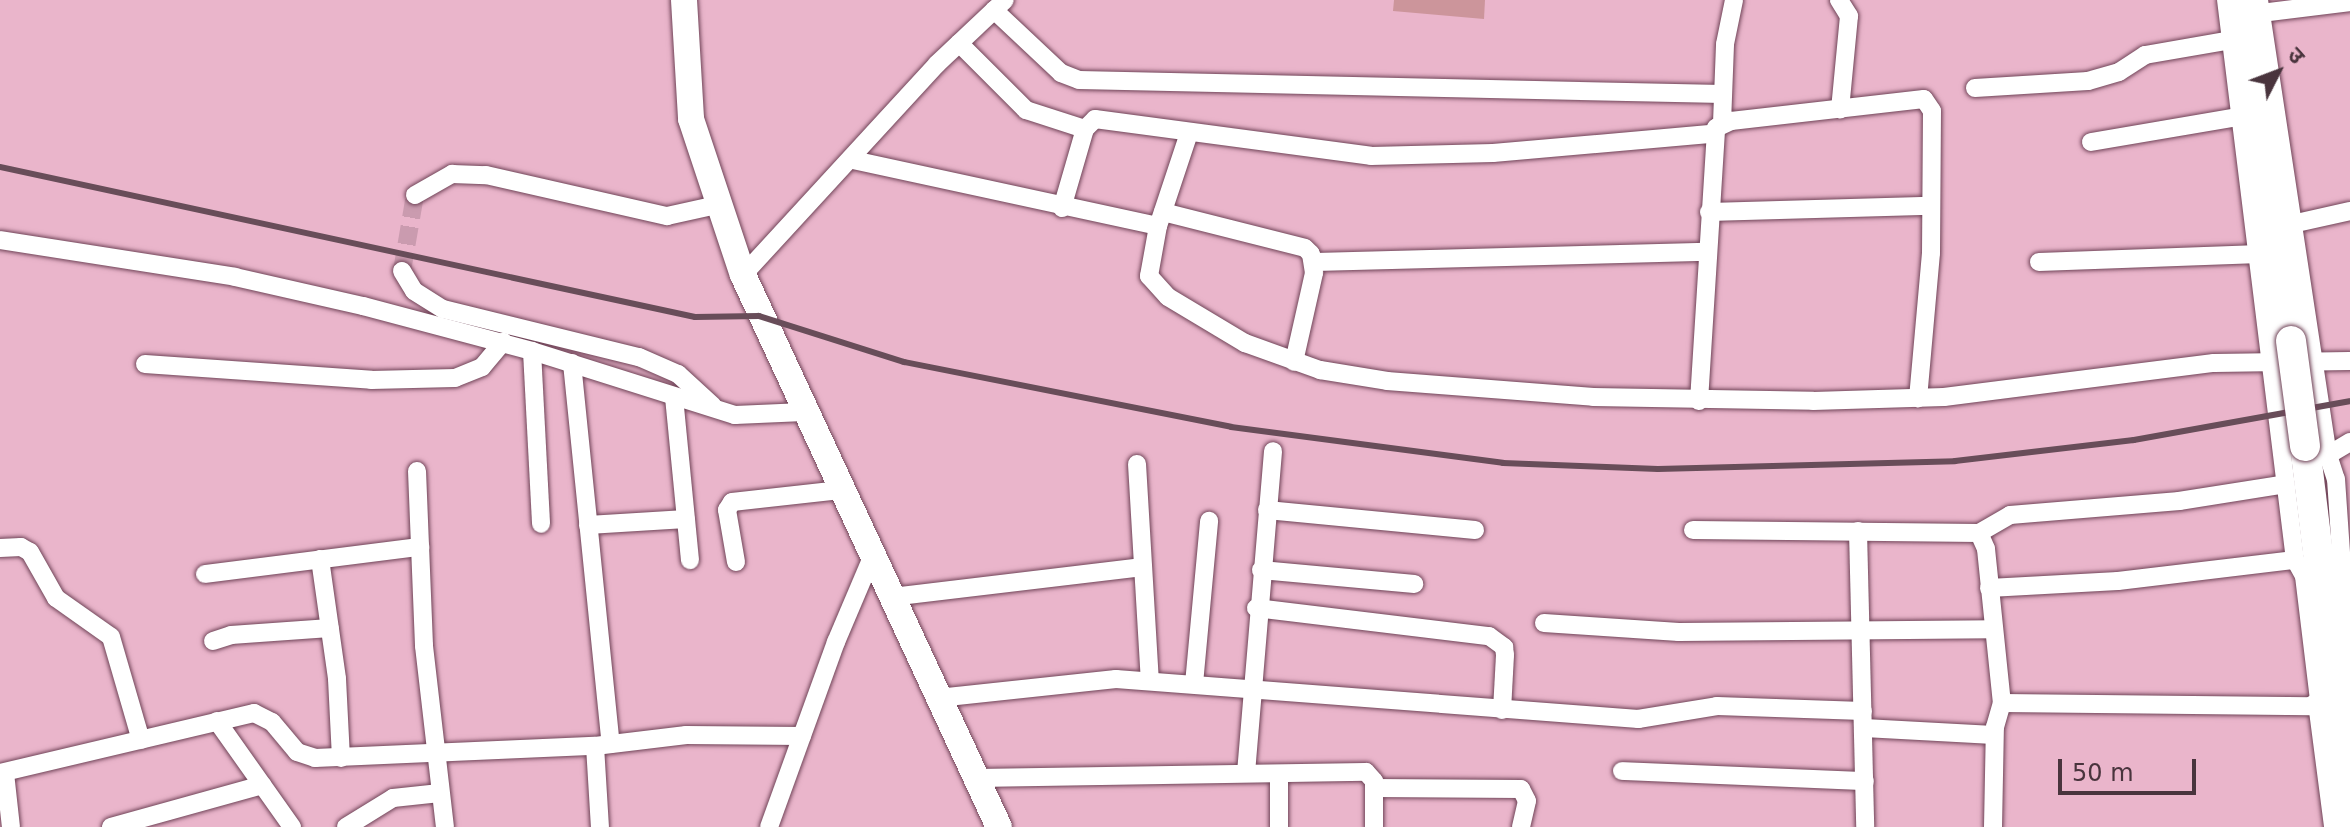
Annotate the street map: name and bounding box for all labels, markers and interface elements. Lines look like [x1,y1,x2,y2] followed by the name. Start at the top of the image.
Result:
[2238,32,2318,112] north arrow
[2283,42,2310,69] text: उ
[2062,743,2200,793] scale bar
[2072,759,2134,787] text: 50 m

